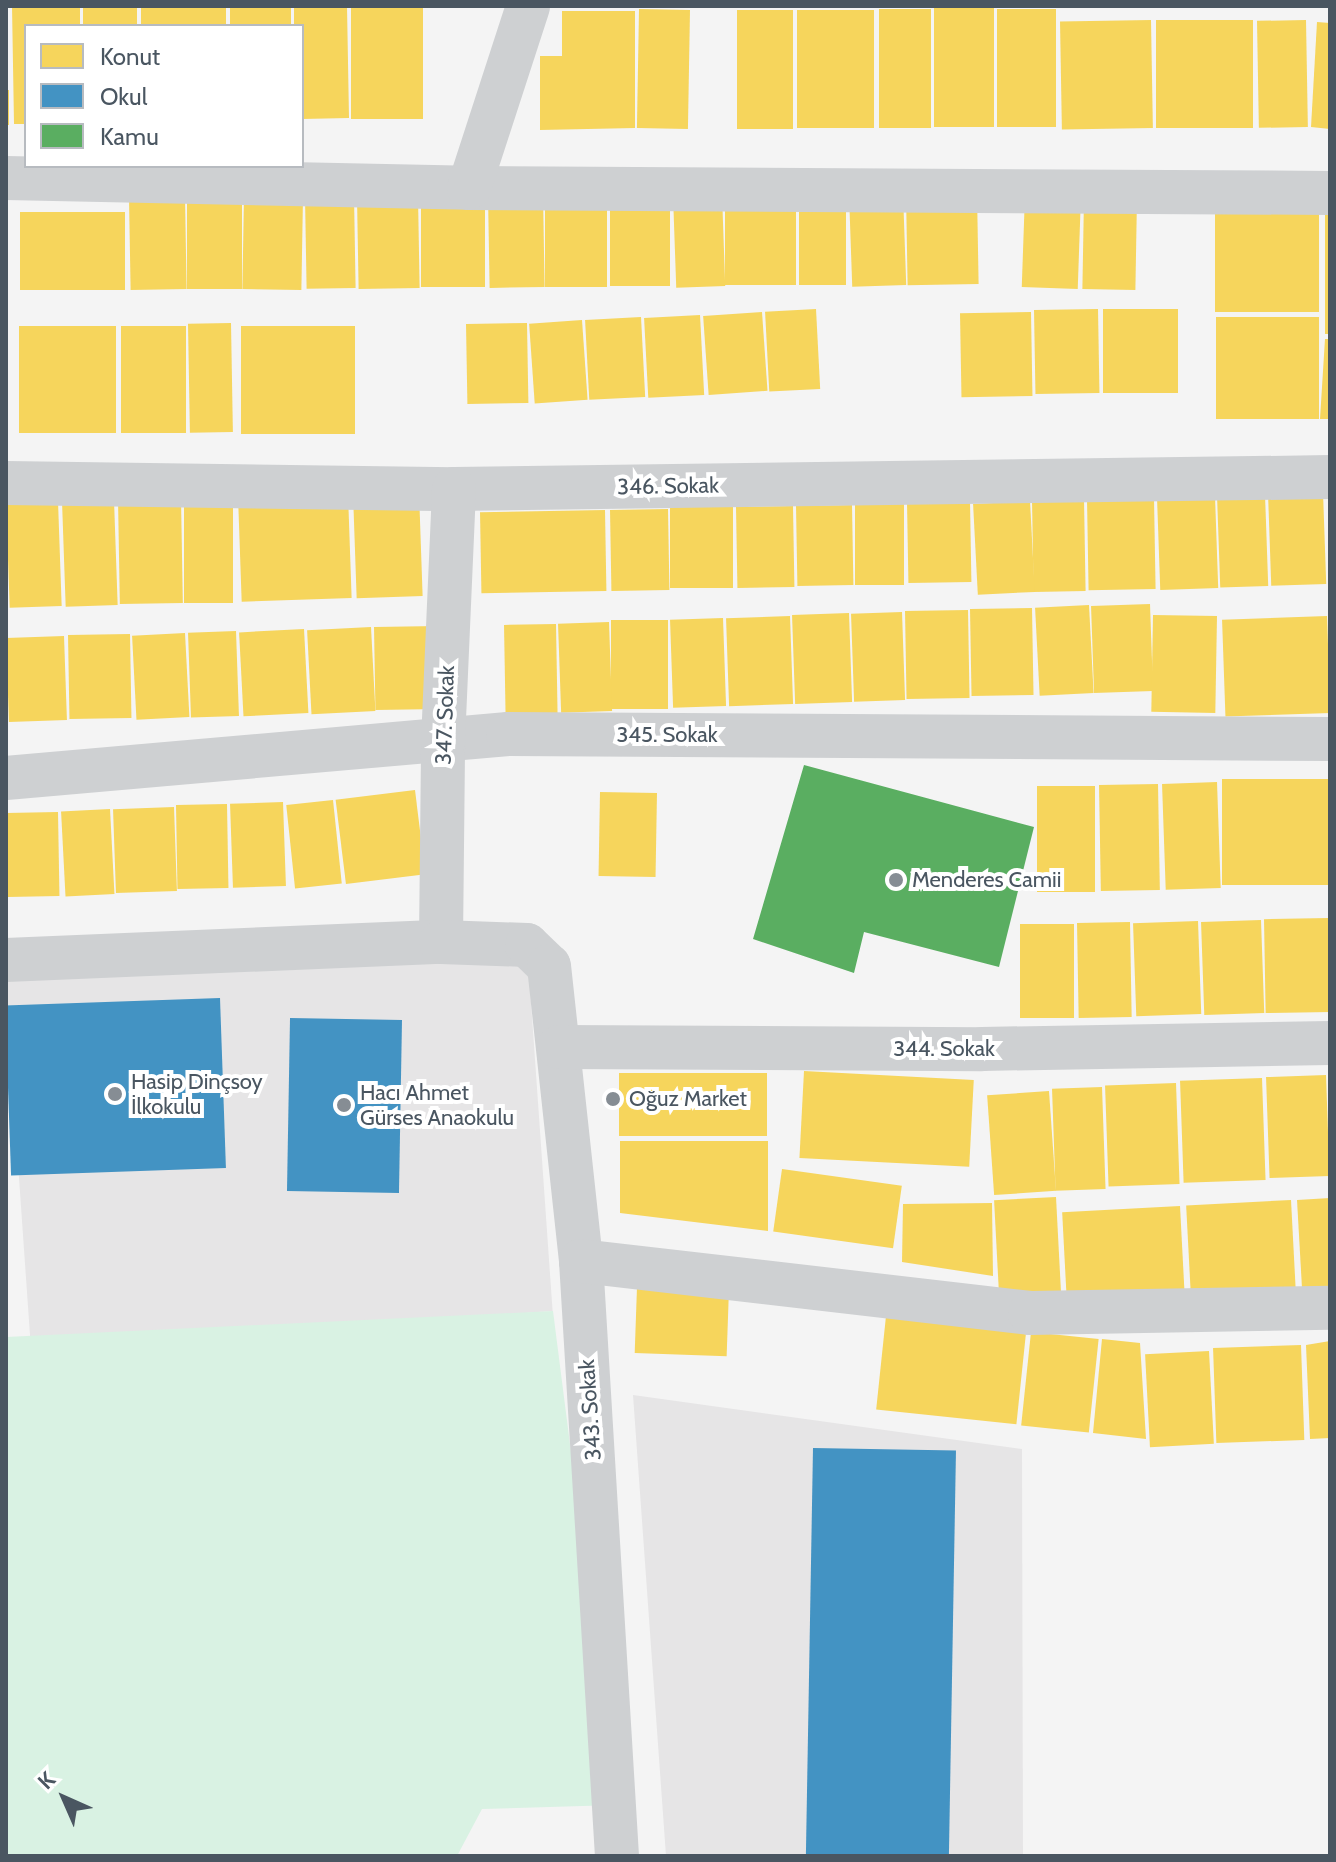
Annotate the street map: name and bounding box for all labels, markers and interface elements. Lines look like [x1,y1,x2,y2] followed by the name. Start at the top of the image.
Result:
[24,24,304,168] legend
[100,42,160,71] text: Konut
[100,82,147,111] text: Okul
[100,122,159,151] text: Kamu
[617,472,719,500] street label: 346. Sokak
[430,665,460,765] street label: 347. Sokak
[616,722,718,748] street label: 345. Sokak
[912,867,1061,893] place label: Menderes Camii
[887,871,905,889] marker: Menderes Camii
[893,1036,995,1062] street label: 344. Sokak
[131,1068,263,1120] place label: Hasip Dinçsoy İlkokulu
[360,1079,514,1130] place label: Hacı Ahmet Gürses Anaokulu
[106,1085,124,1103] marker: Hasip Dinçsoy İlkokulu
[629,1086,747,1112] place label: Oğuz Market
[604,1090,622,1108] marker: Oğuz Market
[335,1096,353,1114] marker: Hacı Ahmet Gürses Anaokulu
[573,1359,607,1461] street label: 343. Sokak
[24,1758,104,1838] north arrow
[32,1766,61,1795] text: K

